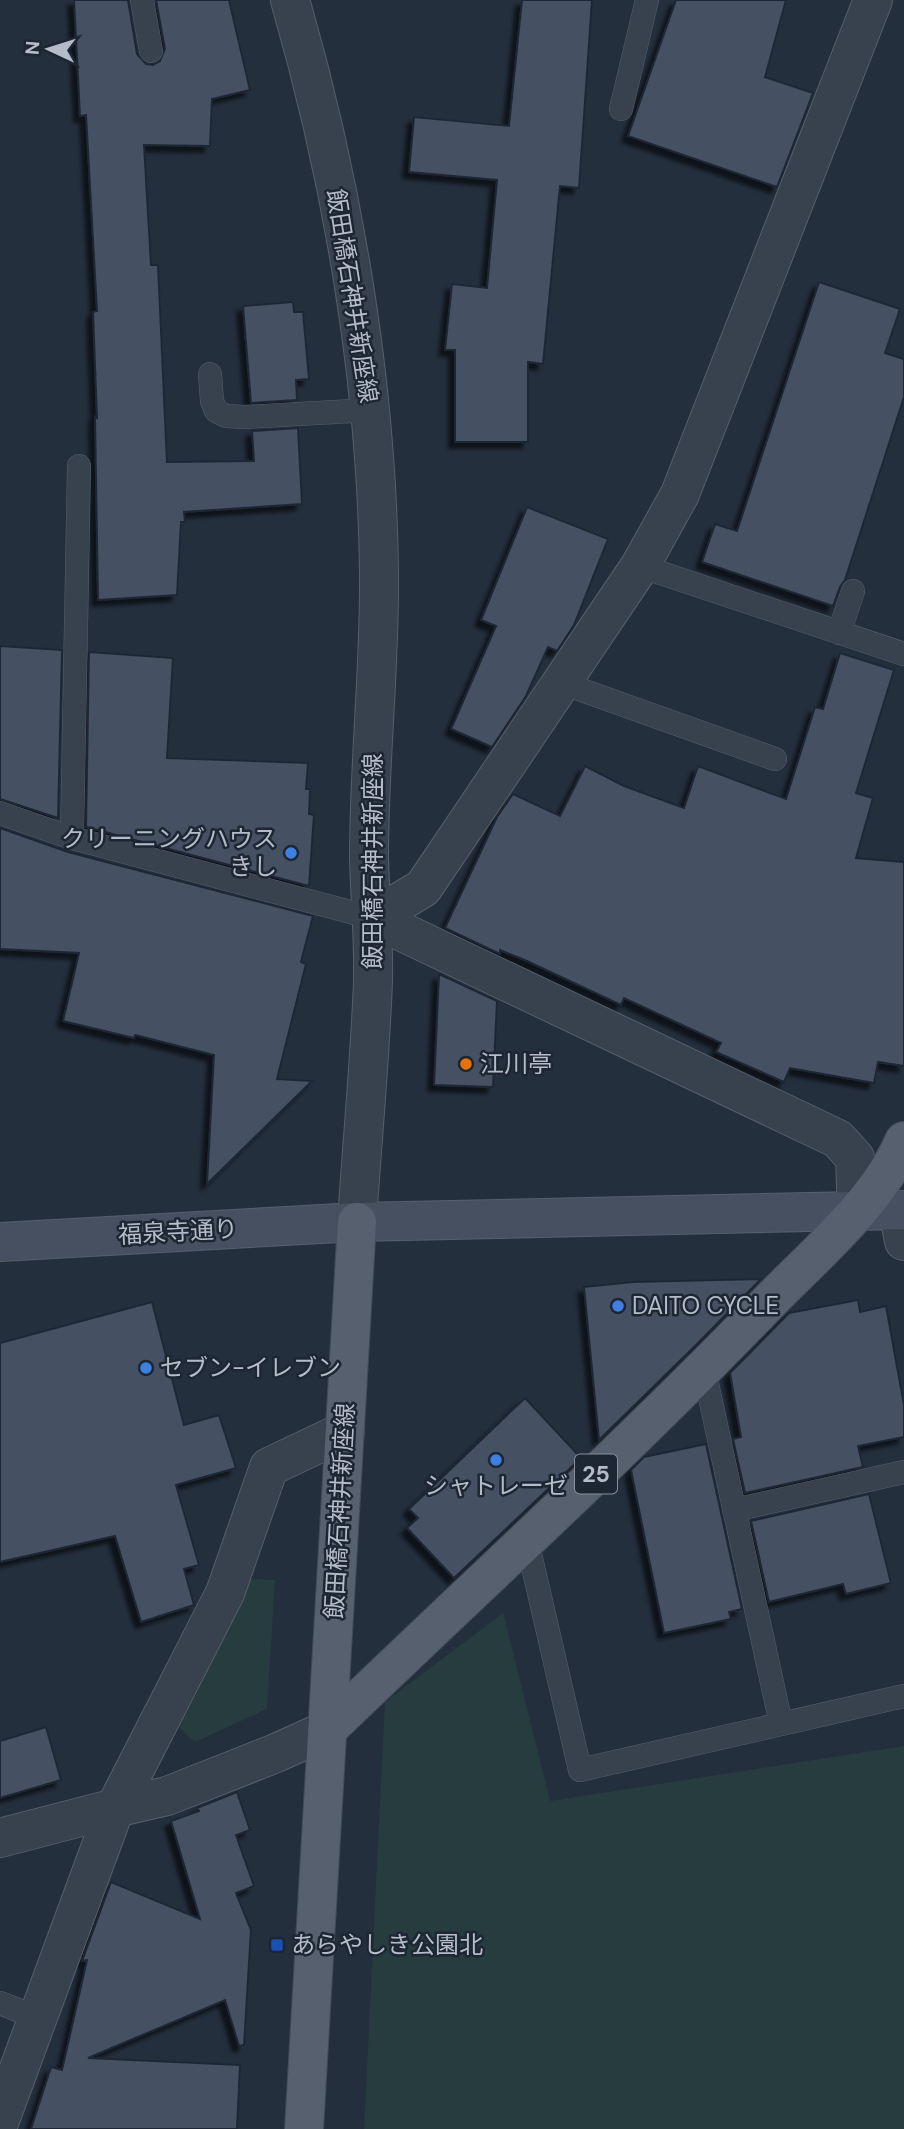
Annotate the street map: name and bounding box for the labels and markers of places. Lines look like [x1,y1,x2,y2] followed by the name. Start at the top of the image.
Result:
[61,823,277,882] place label: クリーニングハウス きし
[283,845,299,861] marker: クリーニングハウス きし
[480,1048,552,1079] place label: 江川亭
[458,1056,474,1072] marker: 江川亭
[632,1290,779,1321] place label: DAITO CYCLE
[610,1298,626,1314] marker: DAITO CYCLE
[160,1352,341,1383] place label: セブン-イレブン
[138,1360,154,1376] marker: セブン-イレブン
[488,1452,504,1468] marker: シャトレーゼ
[424,1470,568,1501] place label: シャトレーゼ
[291,1929,483,1960] place label: あらやしき公園北
[269,1937,285,1953] marker: あらやしき公園北

